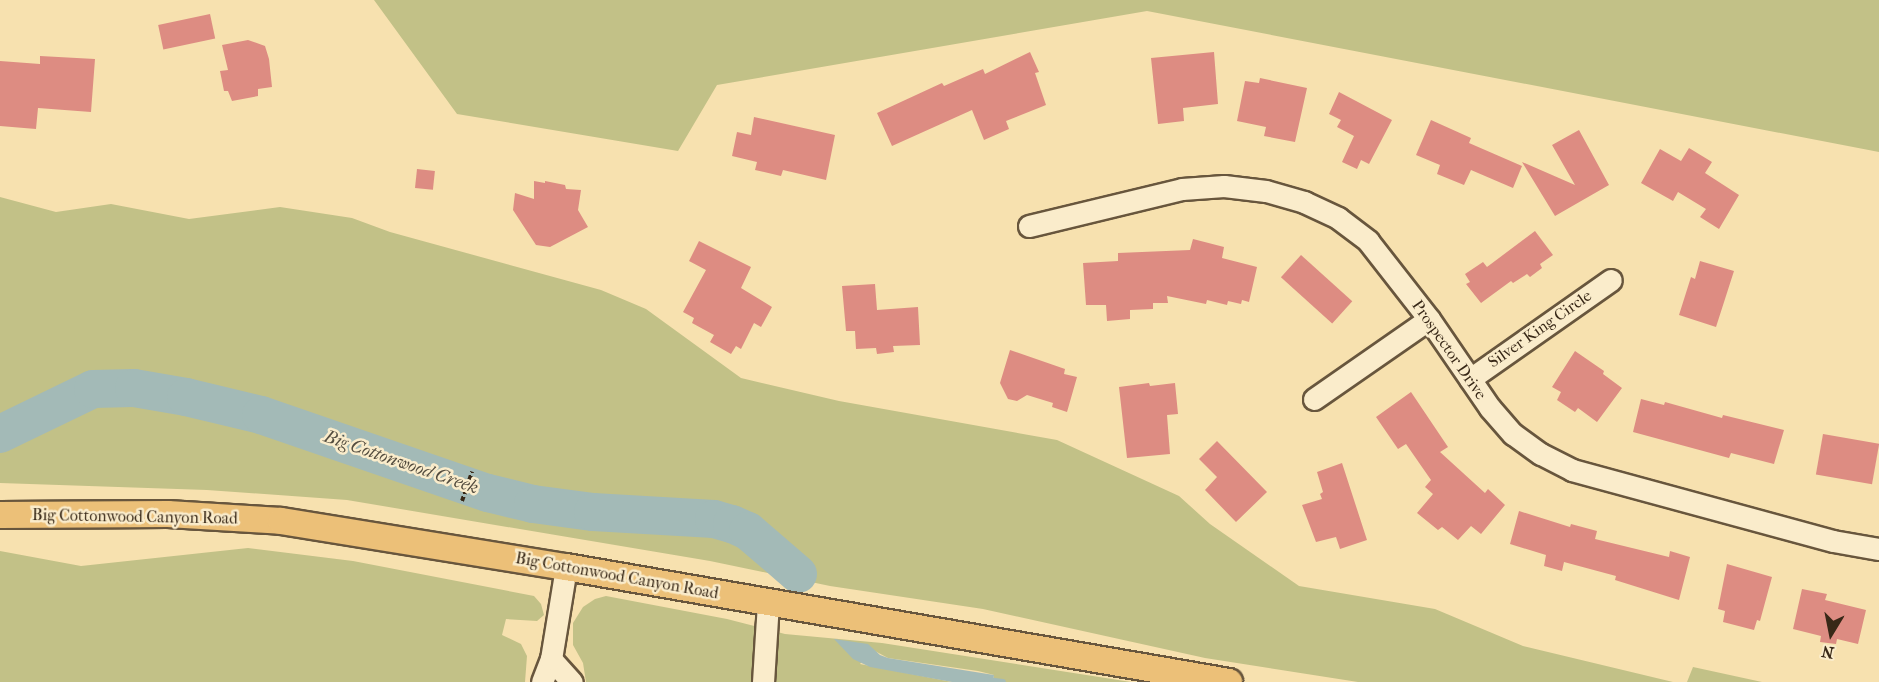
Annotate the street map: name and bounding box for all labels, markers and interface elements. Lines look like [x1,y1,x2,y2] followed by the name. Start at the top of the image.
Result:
[1485,286,1595,372] street label: Silver King Circle
[1408,297,1490,403] street label: Prospector Drive
[321,426,481,500] water label: Big Cottonwood Creek
[32,506,238,528] street label: Big Cottonwood Canyon Road
[514,549,720,603] street label: Big Cottonwood Canyon Road
[1801,604,1861,664] north arrow
[1820,642,1835,663] text: N

